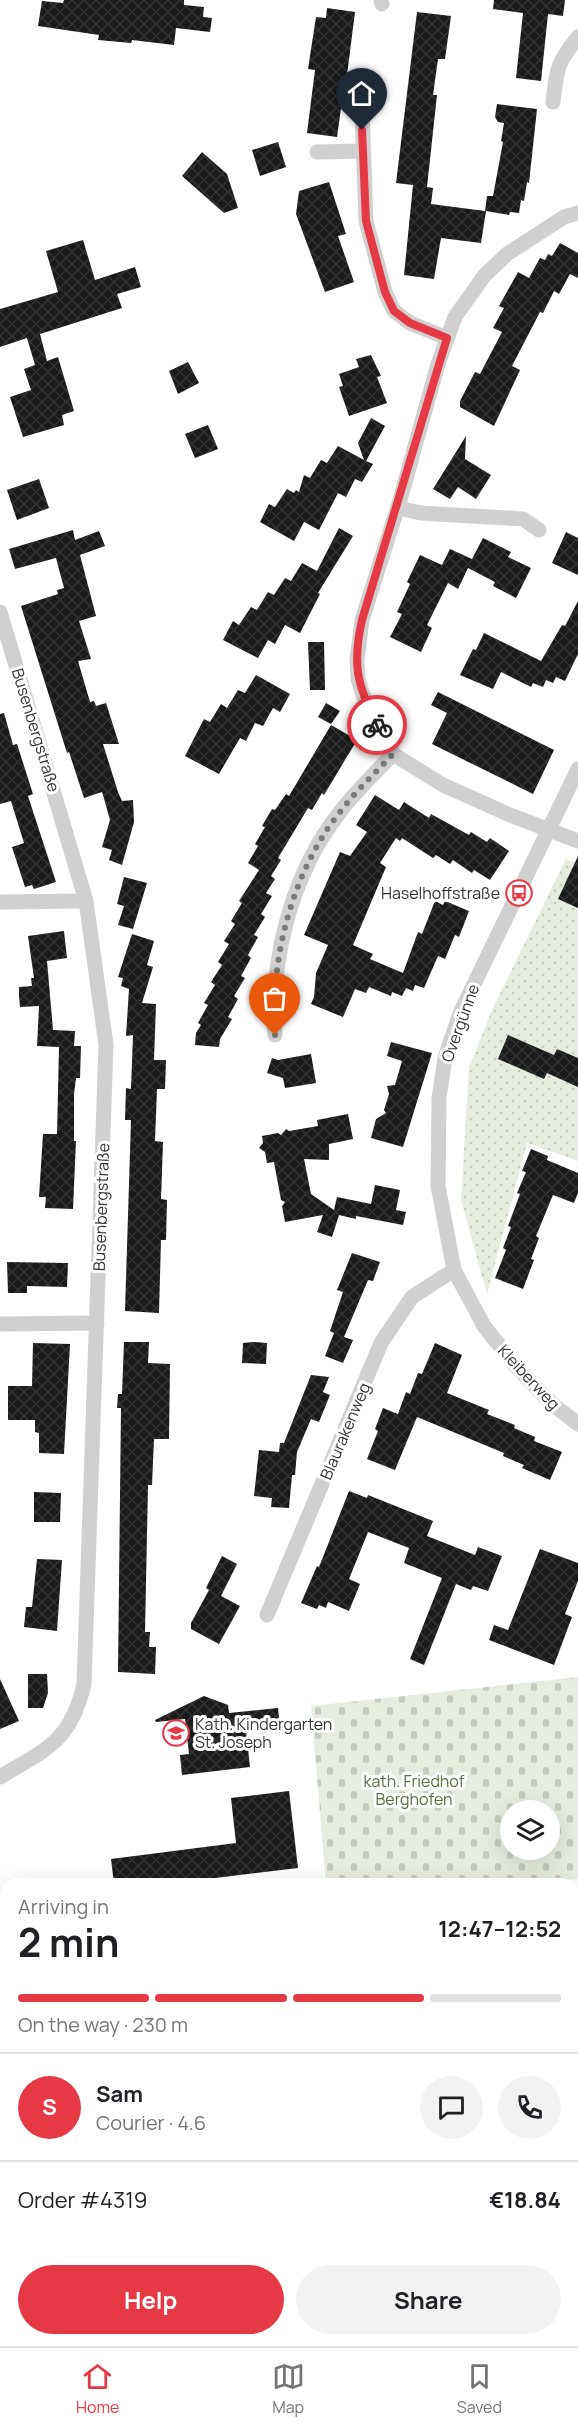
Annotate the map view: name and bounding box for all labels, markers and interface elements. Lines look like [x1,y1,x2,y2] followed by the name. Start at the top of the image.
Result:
[336,68,387,130] pin
[345,77,378,110] icon: home
[7,666,65,794] street label: Busenbergstraße
[347,695,407,755] courier
[361,709,394,742] icon: bike
[504,878,534,908] bus stop icon: Haselhoffstraße
[381,882,500,904] place label: Haselhoffstraße
[249,973,300,1035] pin
[436,981,484,1065] street label: Overgünne
[258,982,291,1015] icon: bag
[88,1143,114,1271] street label: Busenbergstraße
[493,1340,565,1414] street label: Kleiberweg
[315,1379,375,1483] street label: Blaurakenweg
[195,1713,332,1753] place label: Kath. Kindergarten St. Joseph
[161,1718,191,1748] school or university icon: Kath. Kindergarten St. Joseph
[363,1770,465,1810] park label: kath. Friedhof Berghofen
[500,1800,560,1860] map controls
[500,1800,560,1860] button: layers
[18,1893,109,1920] text: Arriving in
[438,1914,561,1944] text: 12:47–12:52
[18,1915,119,1969] text: 2 min
[18,2011,188,2038] text: On the way · 230 m
[420,2076,483,2139] button: chat
[498,2076,561,2139] button: phone
[96,2079,143,2109] text: Sam
[42,2092,57,2122] text: S
[96,2109,206,2136] text: Courier · 4.6
[18,2185,147,2215] text: Order #4319
[489,2185,561,2215] text: €18.84
[18,2265,284,2334] button: Help
[296,2265,561,2334] button: Share
[76,2360,119,2418] tab: Home
[272,2360,305,2418] tab: Map
[457,2360,502,2418] tab: Saved

